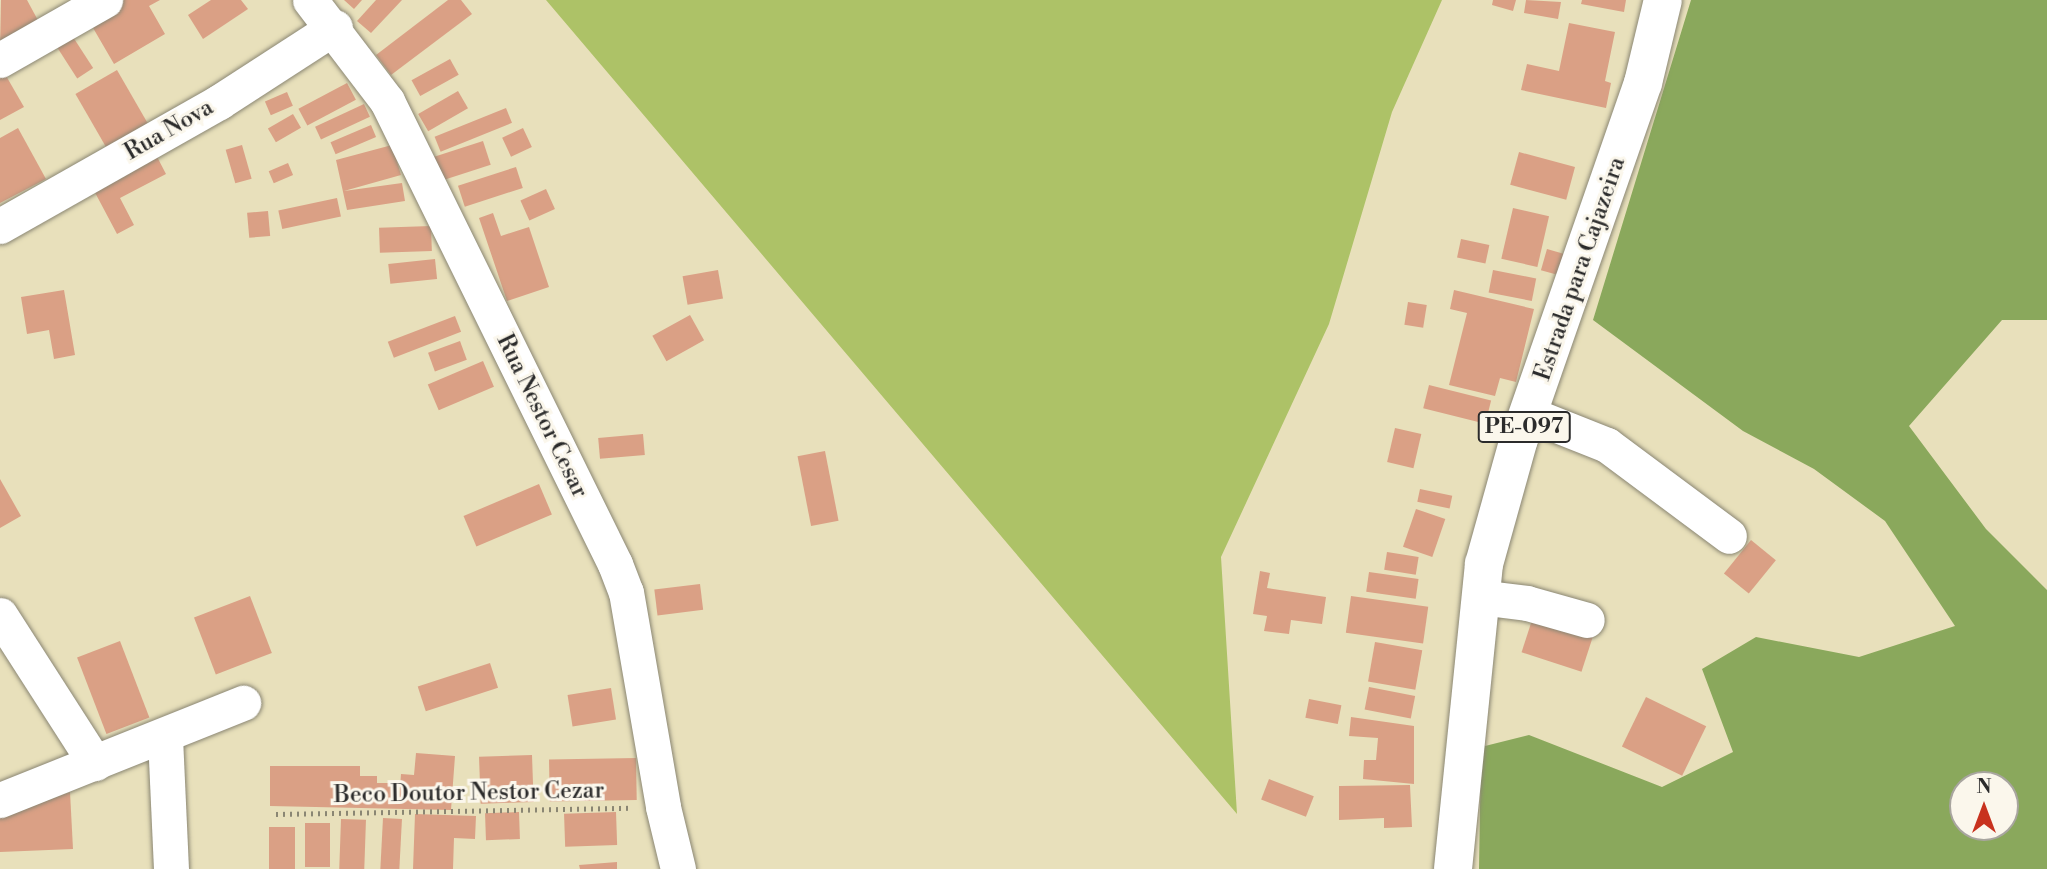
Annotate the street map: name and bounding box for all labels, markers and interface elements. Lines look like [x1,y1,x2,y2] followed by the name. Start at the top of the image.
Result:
[120,94,218,166] street label: Rua Nova
[1529,154,1631,384] street label: Estrada para Cajazeira
[490,330,594,502] street label: Rua Nestor Cesar
[1477,410,1571,444] road number: PE-097
[1949,771,2019,841] north arrow
[1976,775,1992,799] text: N
[333,777,605,809] street label: Beco Doutor Nestor Cezar

